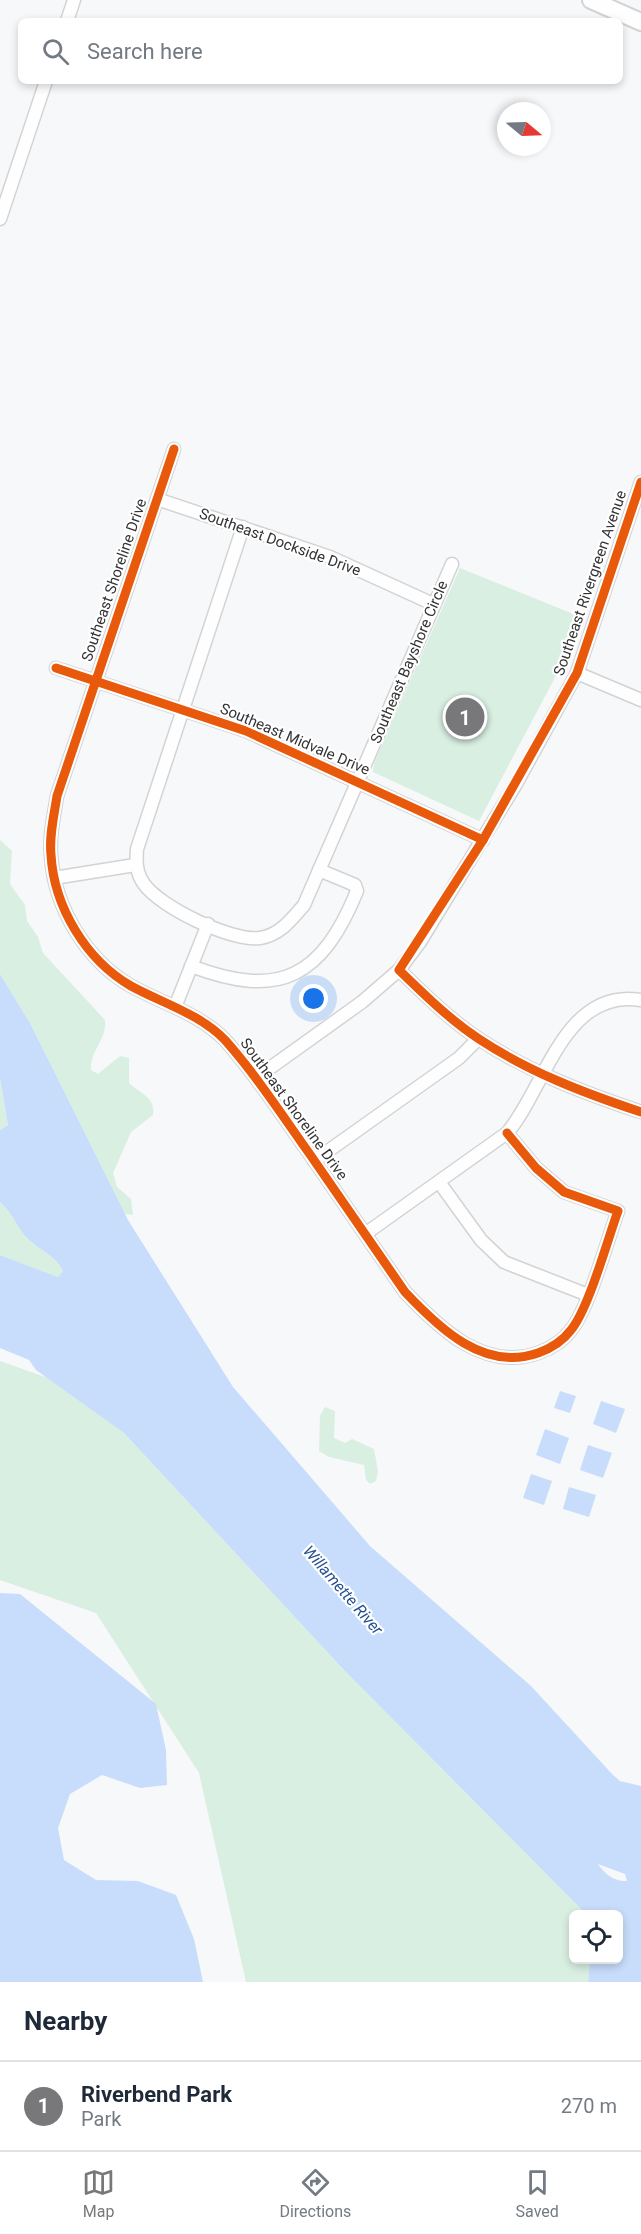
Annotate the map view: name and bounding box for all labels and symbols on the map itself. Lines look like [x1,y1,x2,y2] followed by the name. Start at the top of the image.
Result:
[497,102,551,156] north arrow
[550,488,630,678] street label: Southeast Rivergreen Avenue
[78,496,150,664] street label: Southeast Shoreline Drive
[197,504,363,580] street label: Southeast Dockside Drive
[367,578,451,746] street label: Southeast Bayshore Circle
[446,694,484,740] pin: 1
[217,699,373,779] street label: Southeast Midvale Drive
[299,984,328,1013] your location
[236,1035,352,1183] street label: Southeast Shoreline Drive
[299,1542,387,1639] water label: Willamette River

